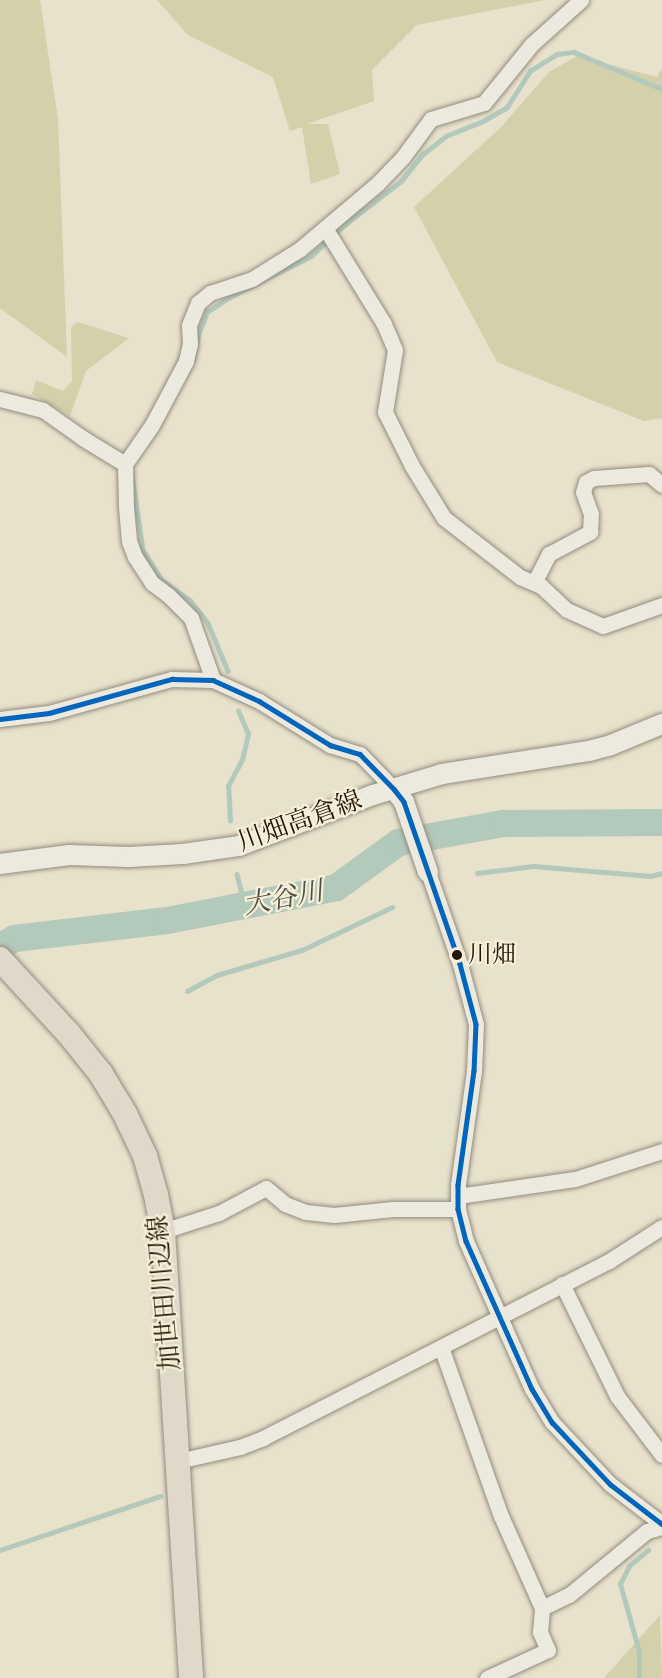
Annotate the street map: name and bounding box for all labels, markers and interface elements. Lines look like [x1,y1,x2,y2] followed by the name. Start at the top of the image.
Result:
[234,785,366,859] street label: 川畑高倉線
[240,874,326,922] water label: 大谷川
[468,941,516,969] place label: 川畑
[451,949,463,961] marker: 川畑
[143,1214,187,1372] street label: 加世田川辺線

